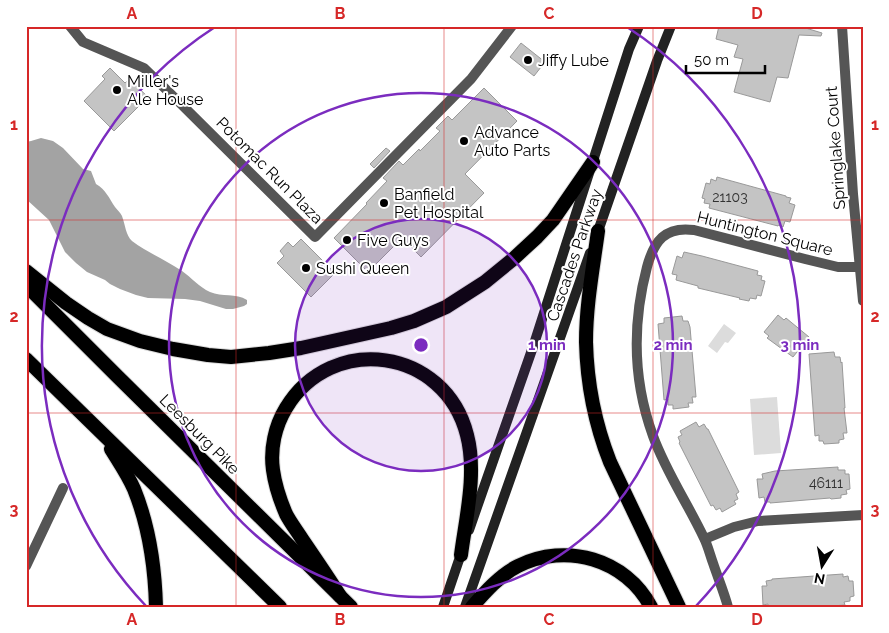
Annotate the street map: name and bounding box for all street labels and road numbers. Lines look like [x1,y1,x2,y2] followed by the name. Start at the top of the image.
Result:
[822,85,849,210] street label: Springlake Court
[212,113,327,228] street label: Potomac Run Plaza
[543,186,606,324] street label: Cascades Parkway
[695,207,835,260] street label: Huntington Square
[156,390,244,478] street label: Leesburg Pike

